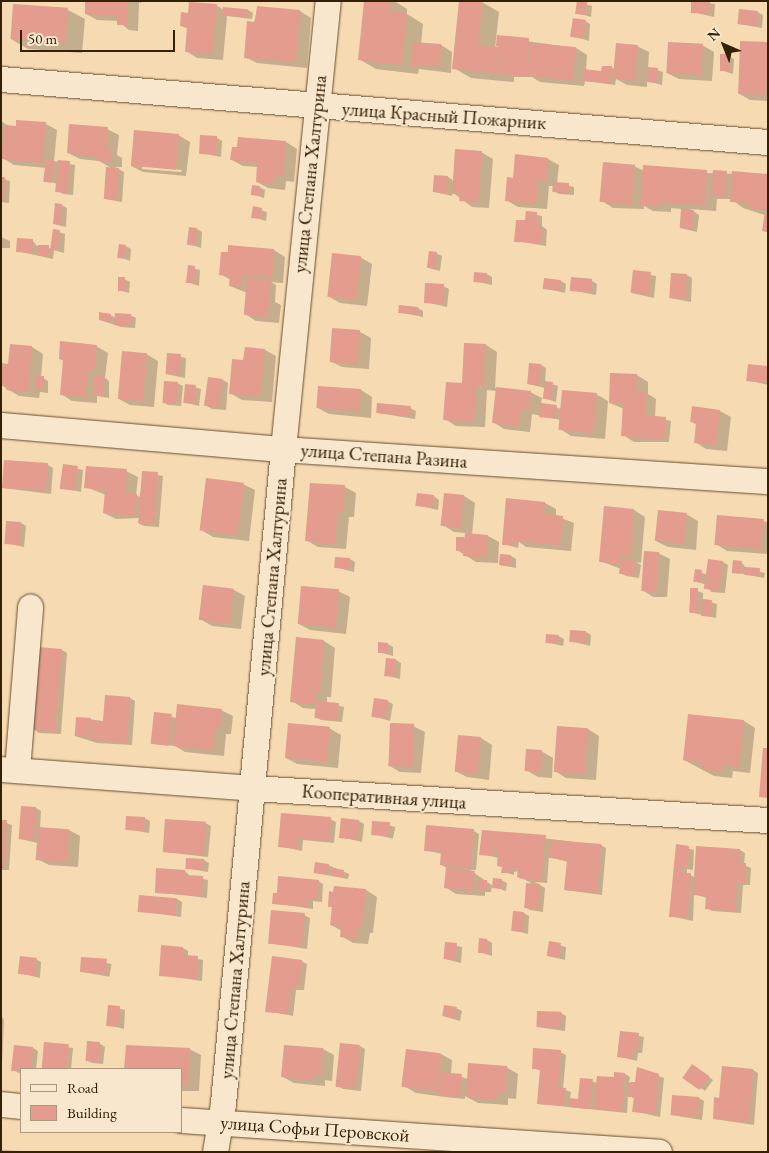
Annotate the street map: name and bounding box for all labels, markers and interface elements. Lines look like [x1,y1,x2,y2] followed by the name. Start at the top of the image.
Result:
[22,20,178,52] scale bar
[699,20,749,70] north arrow
[703,24,724,45] text: N
[28,29,57,48] text: 50 m
[288,74,332,274] street label: улица Степана Халтурина
[341,97,547,135] street label: улица Красный Пожарник
[300,439,468,473] street label: улица Степана Разина
[252,477,292,677] street label: улица Степана Халтурина
[301,780,467,814] street label: Кооперативная улица
[215,880,255,1080] street label: улица Степана Халтурина
[20,1068,182,1133] legend
[67,1078,98,1097] text: Road
[67,1103,117,1122] text: Building
[220,1111,410,1147] street label: улица Софьи Перовской

